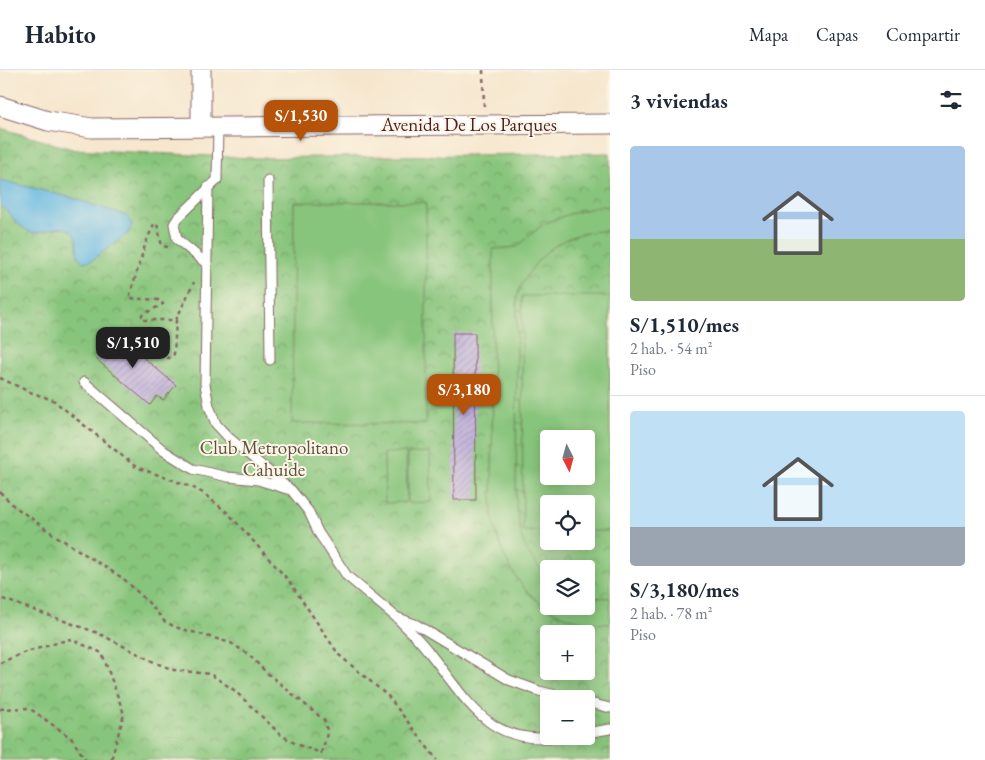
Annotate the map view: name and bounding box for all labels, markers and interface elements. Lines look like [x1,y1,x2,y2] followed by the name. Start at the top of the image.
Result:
[25,19,96,50] text: Habito
[749,23,788,46] text: Mapa
[816,23,858,46] text: Capas
[886,23,960,46] text: Compartir
[937,86,965,114] icon: filters
[630,87,728,114] text: 3 viviendas
[255,100,347,142] pin: S/1,530
[275,105,327,126] text: S/1,530
[380,112,557,137] street label: Avenida De Los Parques
[753,178,843,268] icon: home
[630,311,739,338] text: S/1,510/mes
[87,326,179,369] pin: S/1,510
[107,332,159,353] text: S/1,510
[630,338,712,359] text: 2 hab. · 54 m²
[630,359,656,380] text: Piso
[418,374,510,416] pin: S/3,180
[438,379,490,400] text: S/3,180
[540,430,595,485] north arrow
[540,430,595,745] map controls
[200,435,348,482] park label: Club Metropolitano Cahuide
[753,444,843,534] icon: home
[540,495,595,550] button: locate
[540,560,595,615] button: layers
[630,576,739,603] text: S/3,180/mes
[630,603,712,624] text: 2 hab. · 78 m²
[630,624,656,645] text: Piso
[540,625,595,680] button: +
[540,690,595,745] button: −

